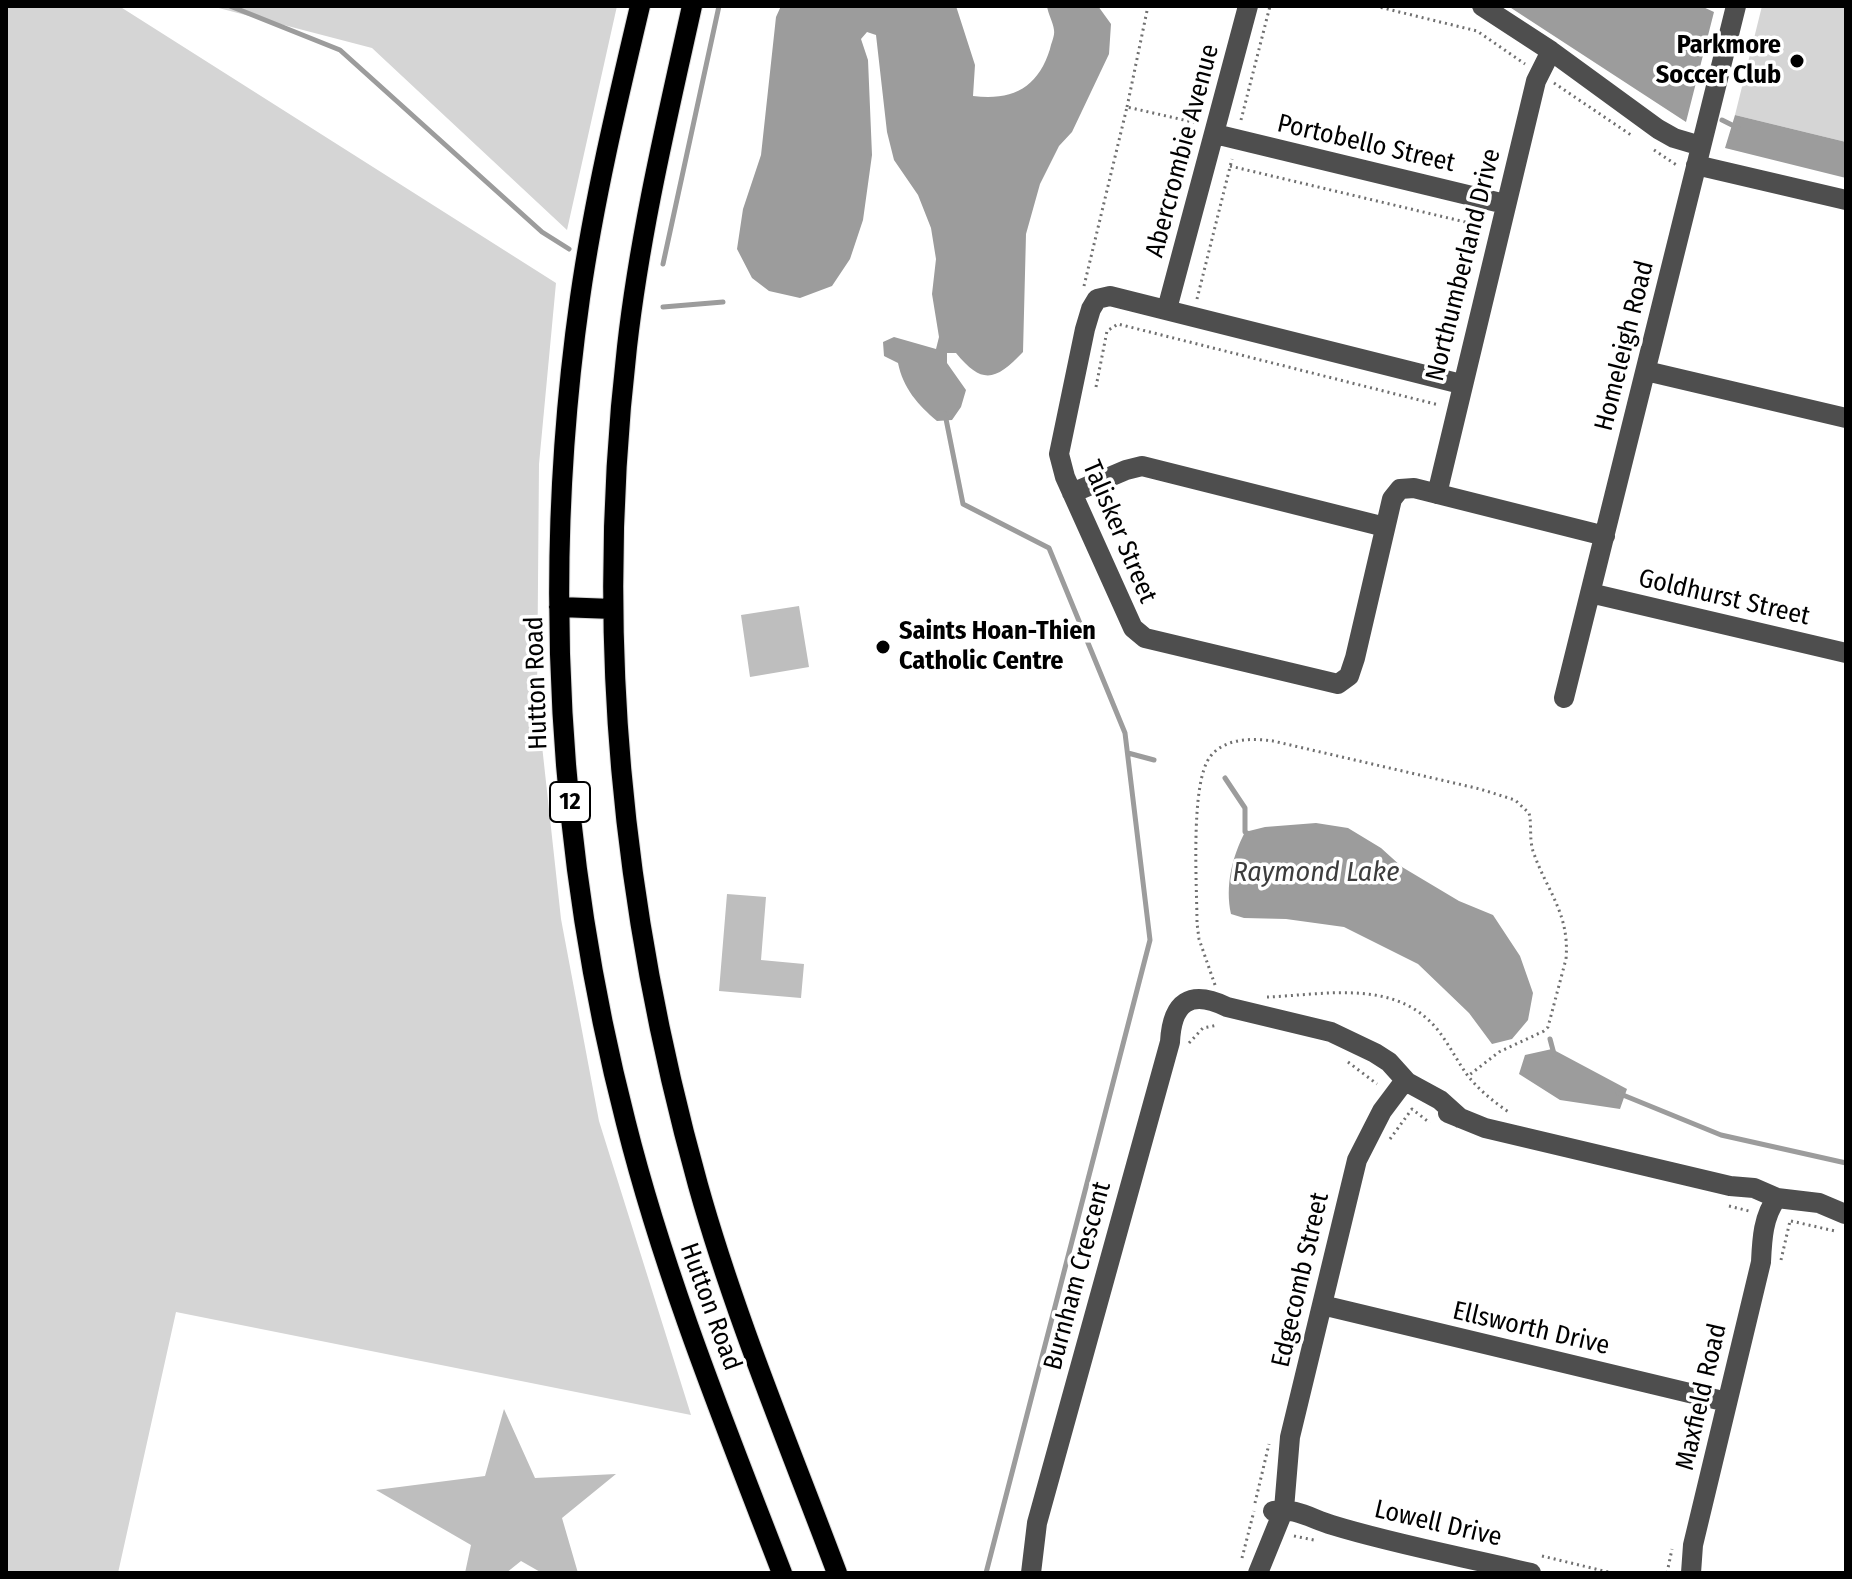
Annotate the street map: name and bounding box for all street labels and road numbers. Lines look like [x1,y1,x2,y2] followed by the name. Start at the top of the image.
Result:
[1140,41,1226,261] street label: Abercrombie Avenue
[1274,108,1458,180] street label: Portobello Street
[1420,146,1508,384] street label: Northumberland Drive
[1589,258,1661,434] street label: Homeleigh Road
[1075,456,1163,608] street label: Talisker Street
[1635,563,1813,633] street label: Goldhurst Street
[519,616,555,750] street label: Hutton Road
[550,782,590,822] road number: 12
[1038,1178,1118,1374] street label: Burnham Crescent
[1266,1190,1336,1370] street label: Edgecomb Street
[673,1239,747,1375] street label: Hutton Road
[1450,1296,1612,1362] street label: Ellsworth Drive
[1670,1321,1734,1473] street label: Maxfield Road
[1371,1494,1505,1554] street label: Lowell Drive

